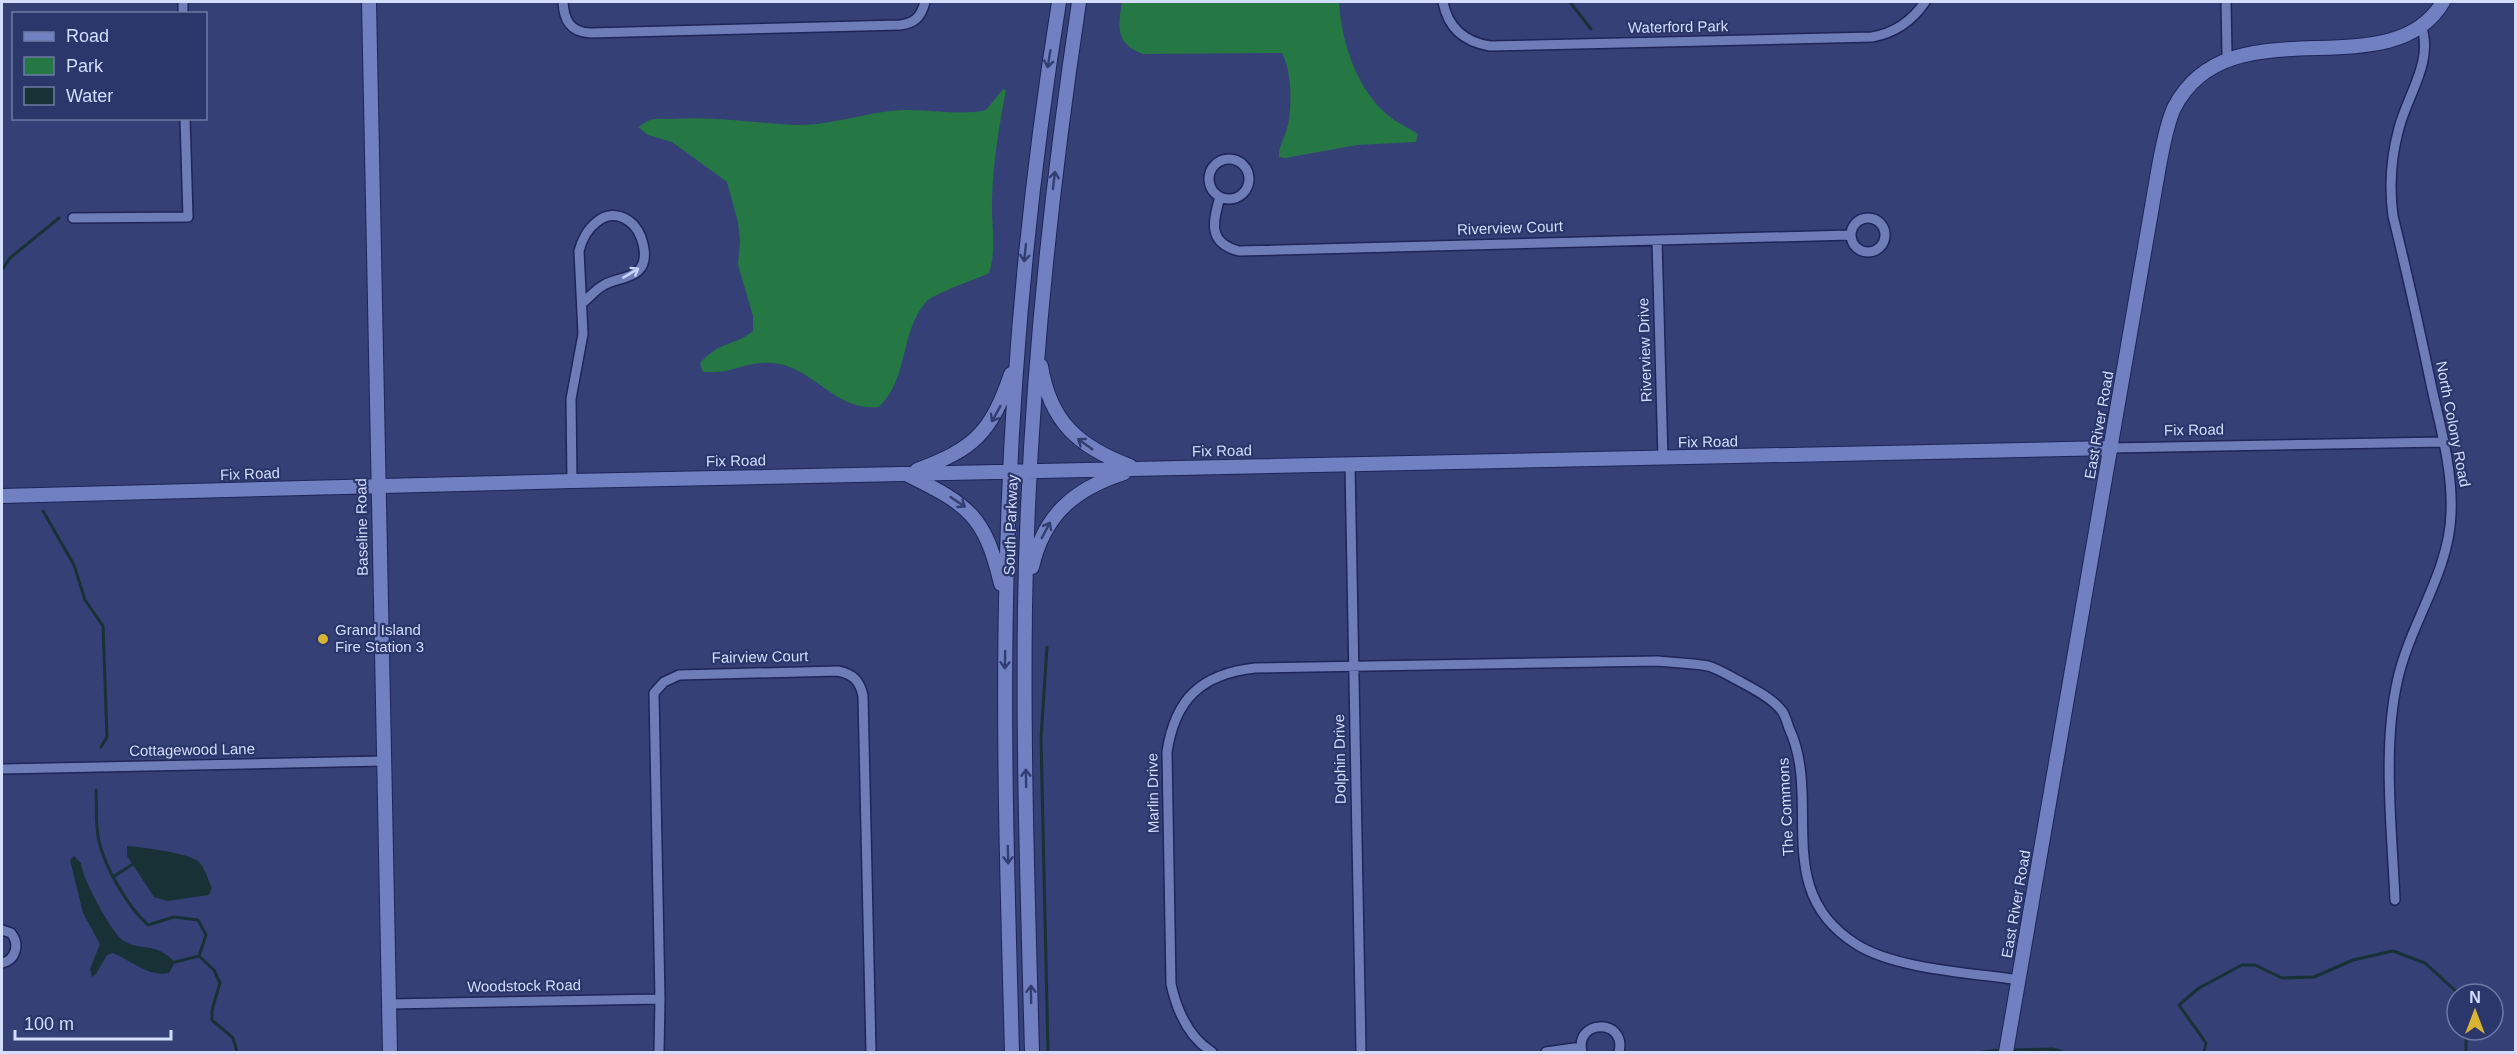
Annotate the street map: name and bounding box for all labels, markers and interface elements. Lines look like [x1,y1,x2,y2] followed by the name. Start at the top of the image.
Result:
[12,12,207,120] legend
[1628,17,1729,36] street label: Waterford Park
[66,26,109,46] text: Road
[1044,49,1055,69] one-way arrow
[66,56,104,76] text: Park
[66,86,113,106] text: Water
[1049,171,1060,190] one-way arrow
[1457,217,1564,238] street label: Riverview Court
[1019,242,1030,262] one-way arrow
[623,267,640,280] one-way arrow
[1634,298,1655,402] street label: Riverview Drive
[2433,360,2474,488] street label: North Colony Road
[2081,370,2116,480] street label: East River Road
[990,404,1001,422] one-way arrow
[2164,420,2224,439] street label: Fix Road
[1678,432,1738,451] street label: Fix Road
[1077,438,1094,450] one-way arrow
[1192,441,1252,460] street label: Fix Road
[706,451,766,470] street label: Fix Road
[220,464,280,483] street label: Fix Road
[1000,474,1021,576] street label: South Parkway
[352,478,371,576] street label: Baseline Road
[949,496,965,508] one-way arrow
[1040,522,1052,539] one-way arrow
[335,621,424,655] place label: Grand Island Fire Station 3
[316,632,330,646] marker: Grand Island Fire Station 3
[712,647,809,666] street label: Fairview Court
[999,649,1011,669] one-way arrow
[1330,714,1349,804] street label: Dolphin Drive
[129,740,255,759] street label: Cottagewood Lane
[1143,753,1162,833] street label: Marlin Drive
[1774,757,1797,857] street label: The Commons
[1020,769,1032,789] one-way arrow
[1002,844,1013,864] one-way arrow
[1998,849,2033,959] street label: East River Road
[467,976,581,995] street label: Woodstock Road
[2445,982,2505,1042] north arrow
[1025,985,1036,1005] one-way arrow
[2469,989,2481,1006] text: N
[15,1003,171,1041] scale bar
[24,1014,74,1034] text: 100 m

